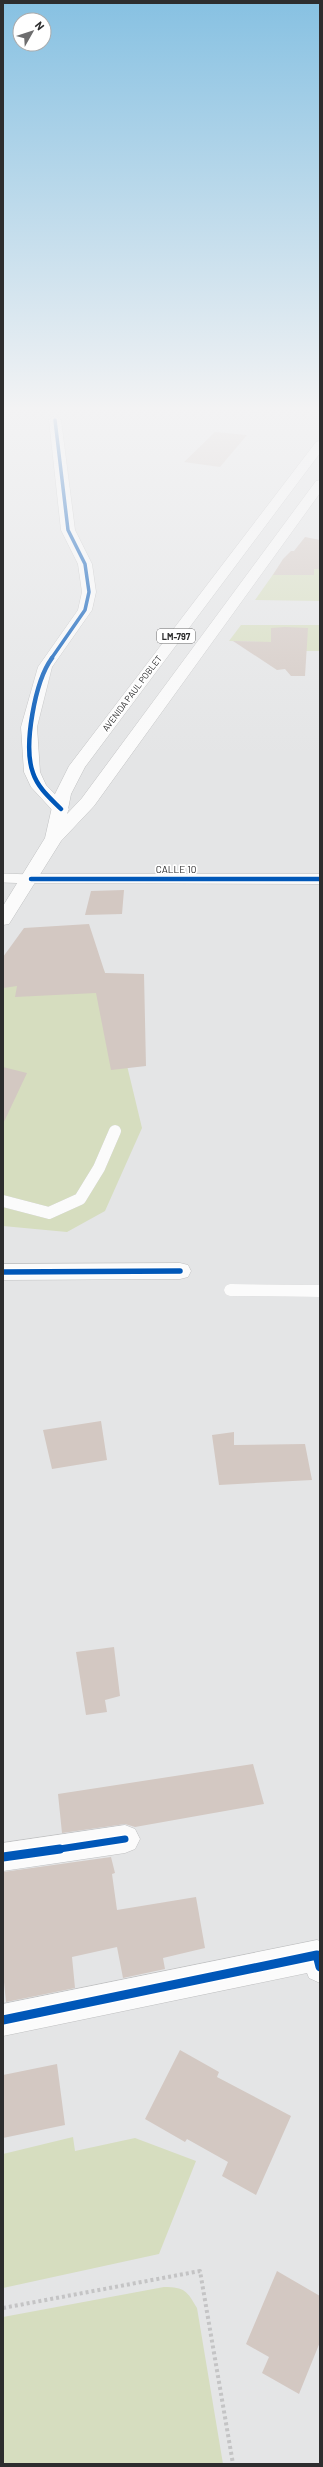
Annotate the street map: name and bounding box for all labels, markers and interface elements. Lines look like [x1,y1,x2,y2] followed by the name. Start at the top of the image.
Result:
[12,12,52,52] north arrow
[33,18,48,32] text: N
[157,629,195,643] road number: LM-797
[100,653,164,733] street label: AVENIDA PAUL POBLET
[156,863,196,875] street label: CALLE 10

